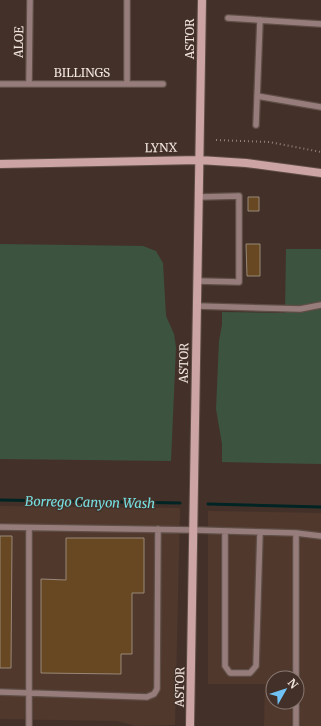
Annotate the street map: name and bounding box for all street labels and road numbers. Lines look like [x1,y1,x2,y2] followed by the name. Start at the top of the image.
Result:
[182,18,197,60] street label: ASTOR
[11,25,26,59] street label: ALOE
[54,65,110,80] street label: BILLINGS
[145,140,178,155] street label: LYNX
[176,342,191,384] street label: ASTOR
[172,666,187,708] street label: ASTOR

